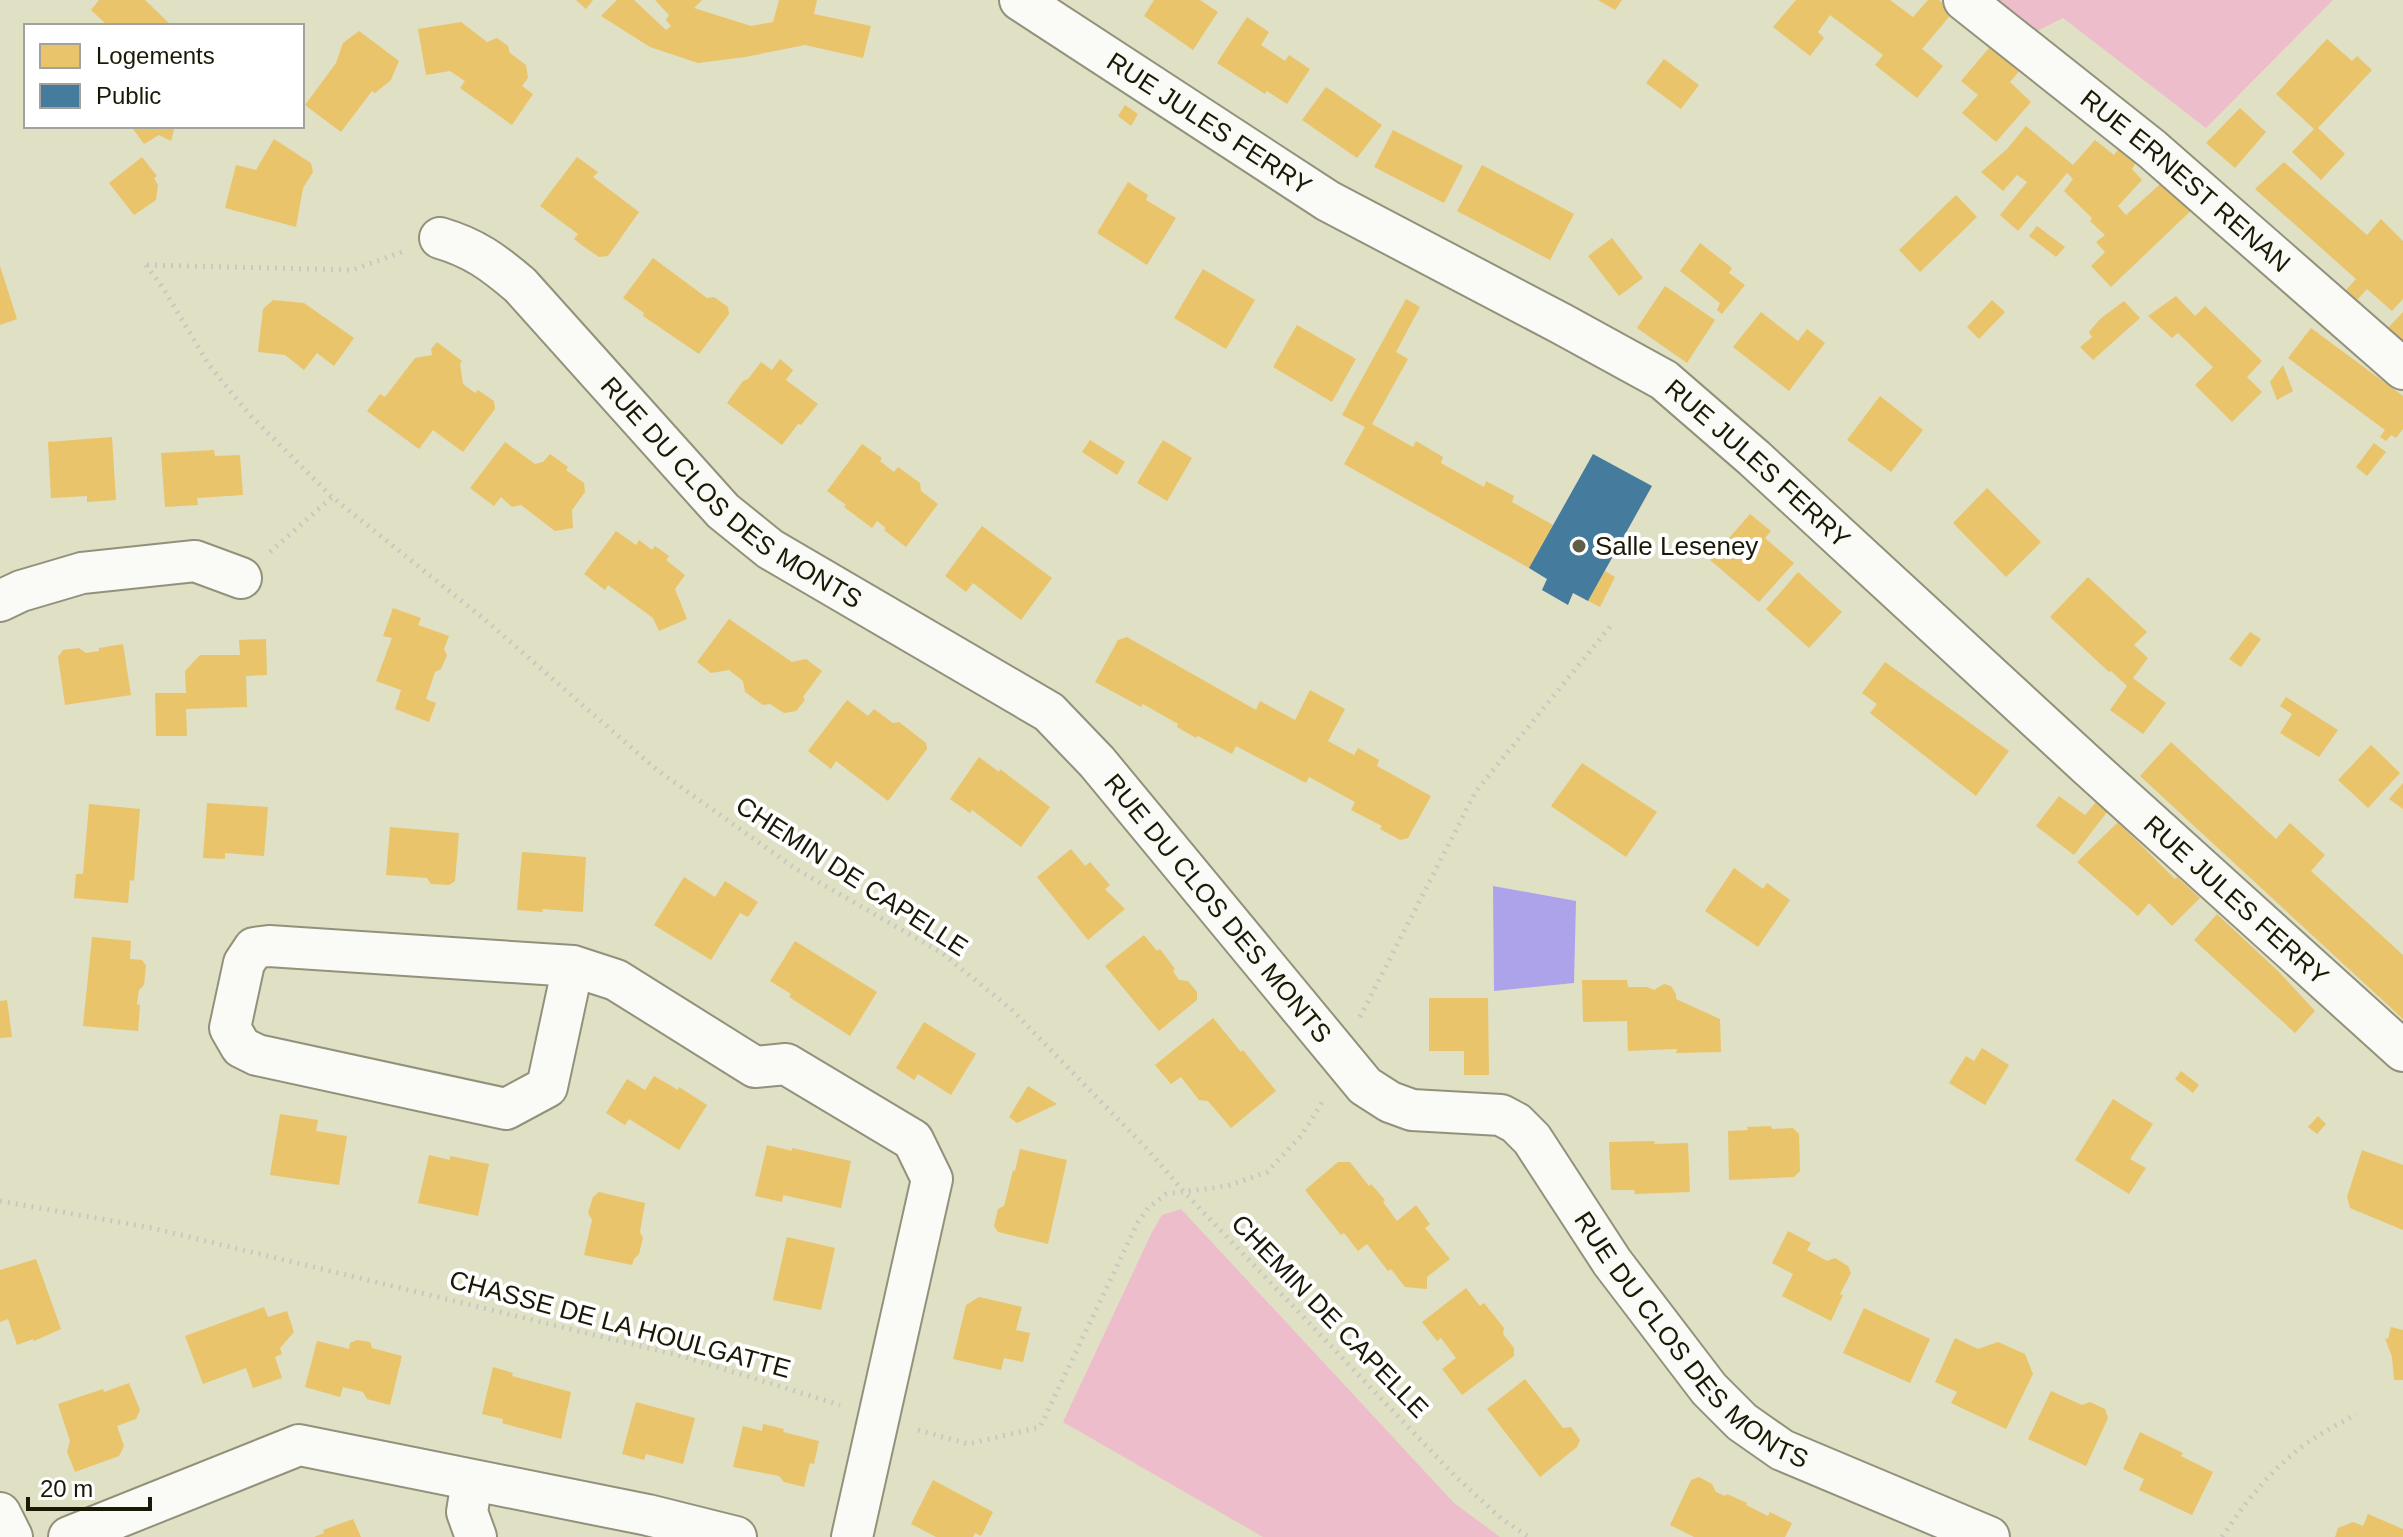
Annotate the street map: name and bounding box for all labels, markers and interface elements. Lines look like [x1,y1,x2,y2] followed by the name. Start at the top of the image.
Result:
[24,24,304,128] legend
[96,42,215,69] text: Logements
[1101,46,1317,201] street label: RUE JULES FERRY
[96,82,161,109] text: Public
[2075,83,2296,278] street label: RUE ERNEST RENAN
[595,371,867,614] street label: RUE DU CLOS DES MONTS
[1659,373,1856,554] street label: RUE JULES FERRY
[1595,531,1758,561] place label: Salle Leseney
[1570,537,1588,555] marker: Salle Leseney
[1098,768,1338,1049] street label: RUE DU CLOS DES MONTS
[731,790,973,962] street label: CHEMIN DE CAPELLE
[2138,809,2335,991] street label: RUE JULES FERRY
[1568,1206,1813,1474] street label: RUE DU CLOS DES MONTS
[1225,1208,1435,1424] street label: CHEMIN DE CAPELLE
[446,1264,794,1384] street label: CHASSE DE LA HOULGATTE
[28,1461,150,1511] scale bar
[40,1475,93,1502] text: 20 m

